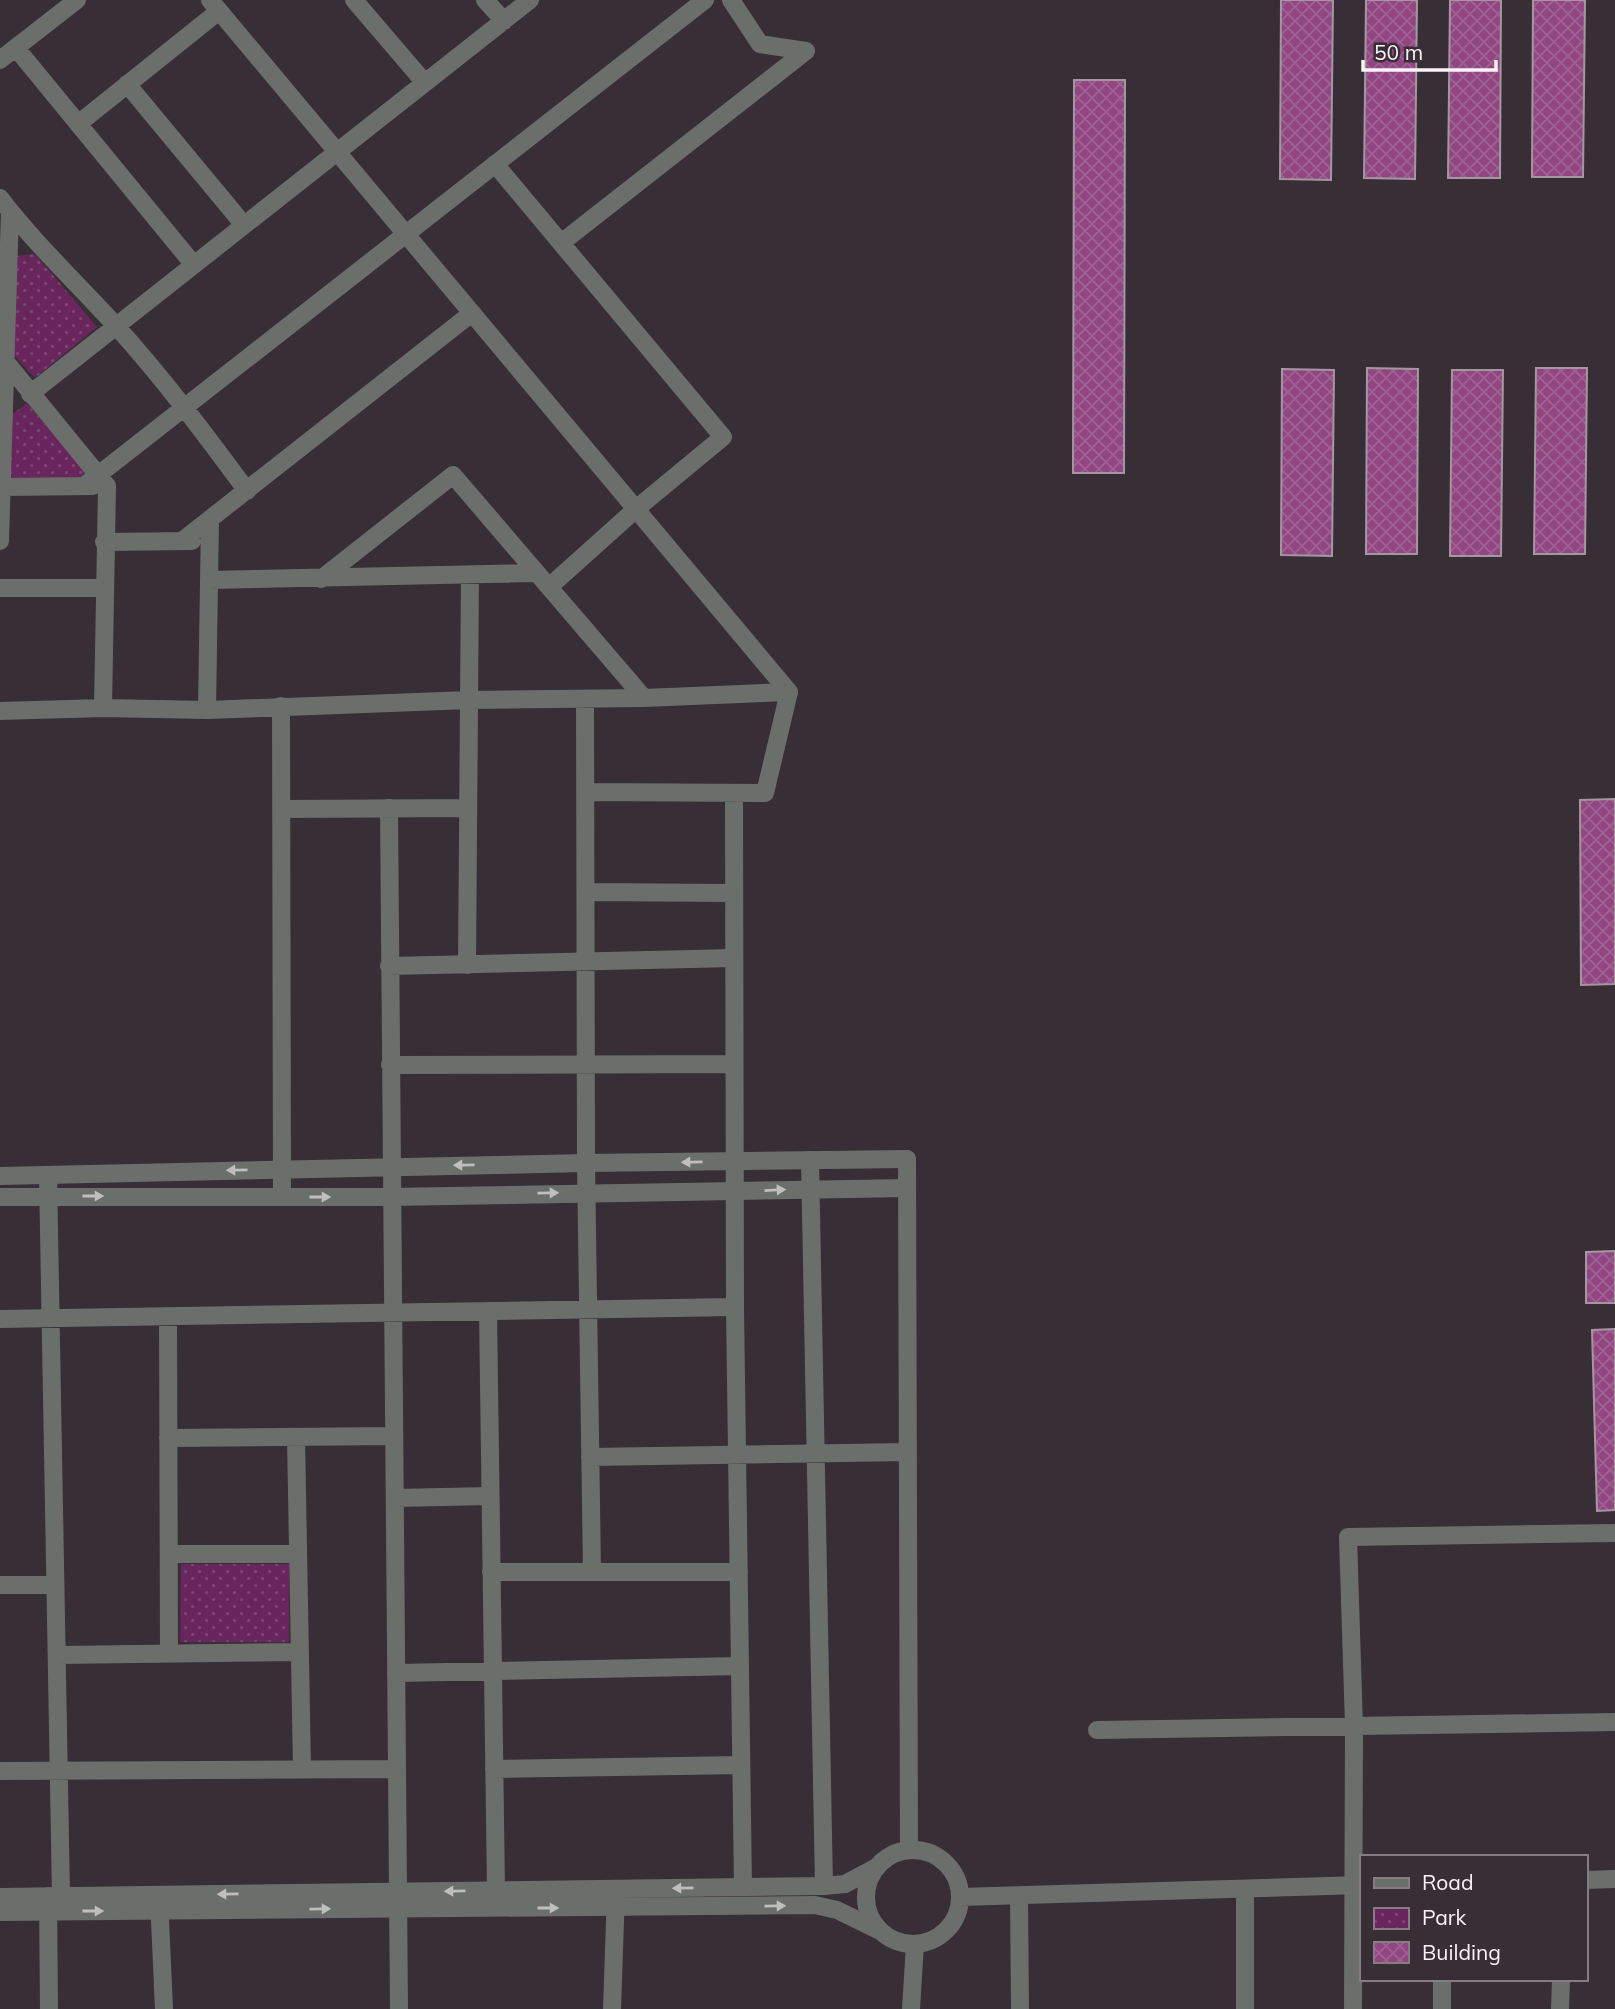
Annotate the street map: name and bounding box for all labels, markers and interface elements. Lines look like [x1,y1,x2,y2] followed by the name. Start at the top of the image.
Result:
[1363,28,1496,72] scale bar
[1374,39,1423,65] text: 50 m
[681,1156,703,1168] one-way arrow
[453,1160,475,1171] one-way arrow
[226,1164,248,1176] one-way arrow
[764,1184,786,1195] one-way arrow
[537,1188,559,1199] one-way arrow
[82,1190,104,1202] one-way arrow
[309,1191,331,1203] one-way arrow
[1360,1855,1587,1981] legend
[1422,1869,1473,1895] text: Road
[671,1882,693,1894] one-way arrow
[444,1885,466,1897] one-way arrow
[216,1888,238,1900] one-way arrow
[764,1900,786,1912] one-way arrow
[537,1902,559,1913] one-way arrow
[309,1903,331,1915] one-way arrow
[1422,1904,1466,1930] text: Park
[82,1905,104,1917] one-way arrow
[1422,1939,1501,1965] text: Building

